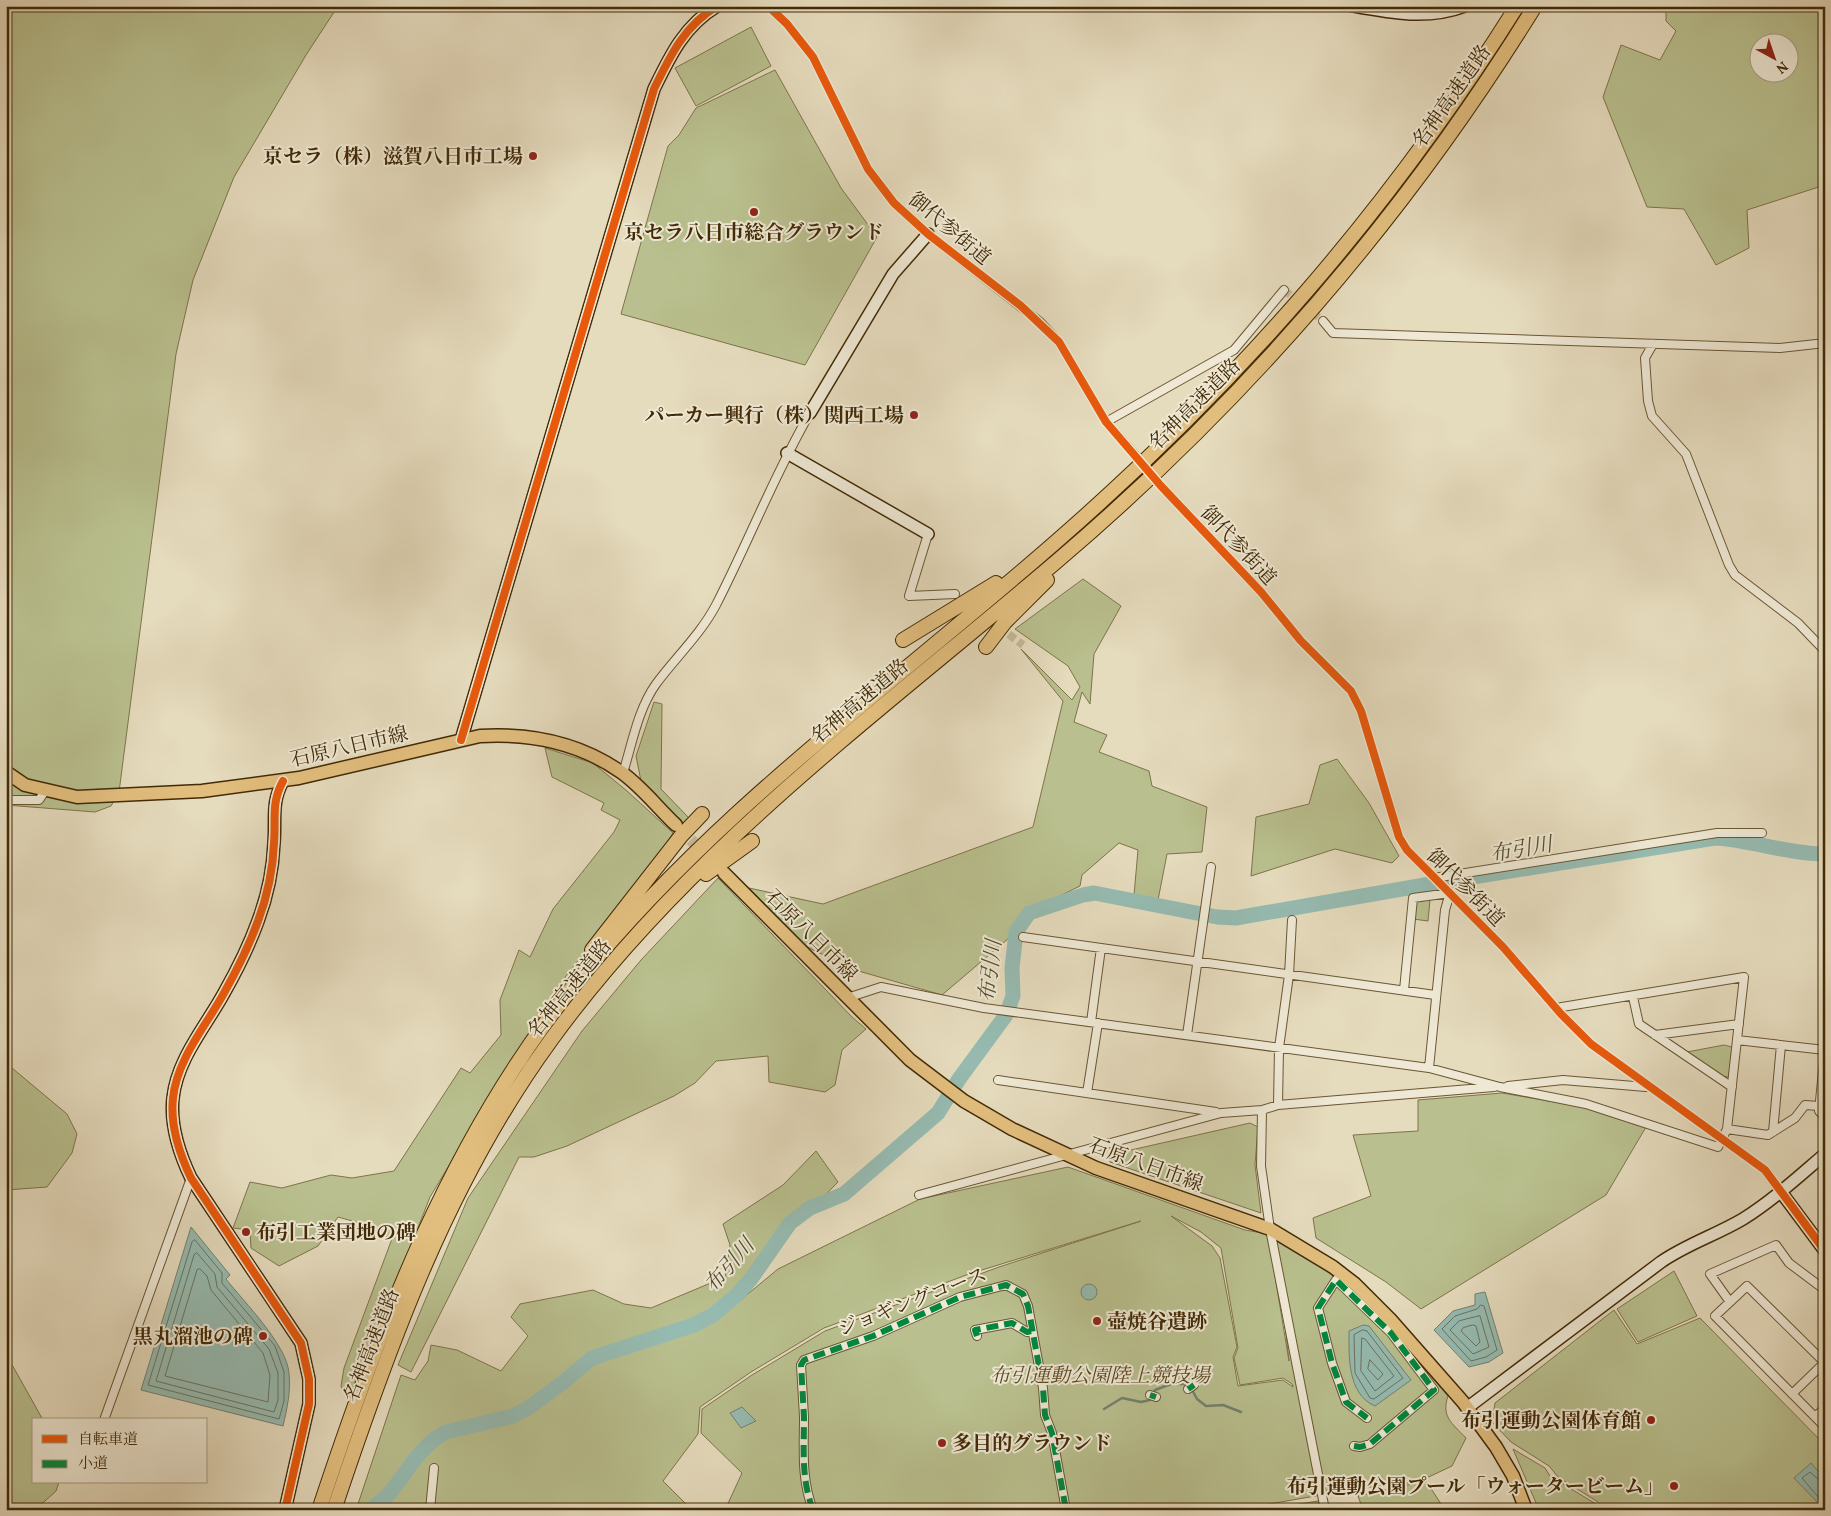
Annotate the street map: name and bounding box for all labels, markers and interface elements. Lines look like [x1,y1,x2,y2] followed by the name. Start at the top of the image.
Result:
[1748,32,1798,82] north arrow
[1407,40,1499,154] street label: 名神高速道路
[1771,56,1791,77] text: N
[263,144,523,172] place label: 京セラ（株）滋賀八日市工場
[527,150,539,162] marker: 京セラ（株）滋賀八日市工場
[901,187,996,272] street label: 御代参街道
[748,206,760,218] marker: 京セラ八日市総合グラウンド
[624,220,884,248] place label: 京セラ八日市総合グラウンド
[1143,353,1248,458] street label: 名神高速道路
[644,403,904,431] place label: パーカー興行（株）関西工場
[908,409,920,421] marker: パーカー興行（株）関西工場
[1193,500,1282,592] street label: 御代参街道
[805,653,915,752] street label: 名神高速道路
[288,721,411,775] street label: 石原八日市線
[1488,830,1557,870] water label: 布引川
[1419,843,1510,934] street label: 御代参街道
[758,884,863,989] street label: 石原八日市線
[522,934,619,1045] street label: 名神高速道路
[973,936,1010,1004] water label: 布引川
[1084,1132,1206,1200] street label: 石原八日市線
[256,1220,416,1248] place label: 布引工業団地の碑
[240,1226,252,1238] marker: 布引工業団地の碑
[699,1231,763,1299] water label: 布引川
[834,1262,991,1344] street label: ジョギングコース
[338,1285,407,1407] street label: 名神高速道路
[1107,1309,1207,1337] place label: 壺焼谷遺跡
[1091,1315,1103,1327] marker: 壺焼谷遺跡
[133,1324,253,1352] place label: 黒丸溜池の碑
[257,1330,269,1342] marker: 黒丸溜池の碑
[990,1363,1212,1391] park label: 布引運動公園陸上競技場
[1461,1408,1641,1436] place label: 布引運動公園体育館
[1645,1414,1657,1426] marker: 布引運動公園体育館
[32,1418,208,1484] legend
[78,1430,138,1451] text: 自転車道
[952,1431,1112,1459] place label: 多目的グラウンド
[936,1437,948,1449] marker: 多目的グラウンド
[78,1454,108,1475] text: 小道
[1287,1474,1664,1502] place label: 布引運動公園プール「ウォータービーム」
[1668,1480,1680,1492] marker: 布引運動公園プール「ウォータービーム」

